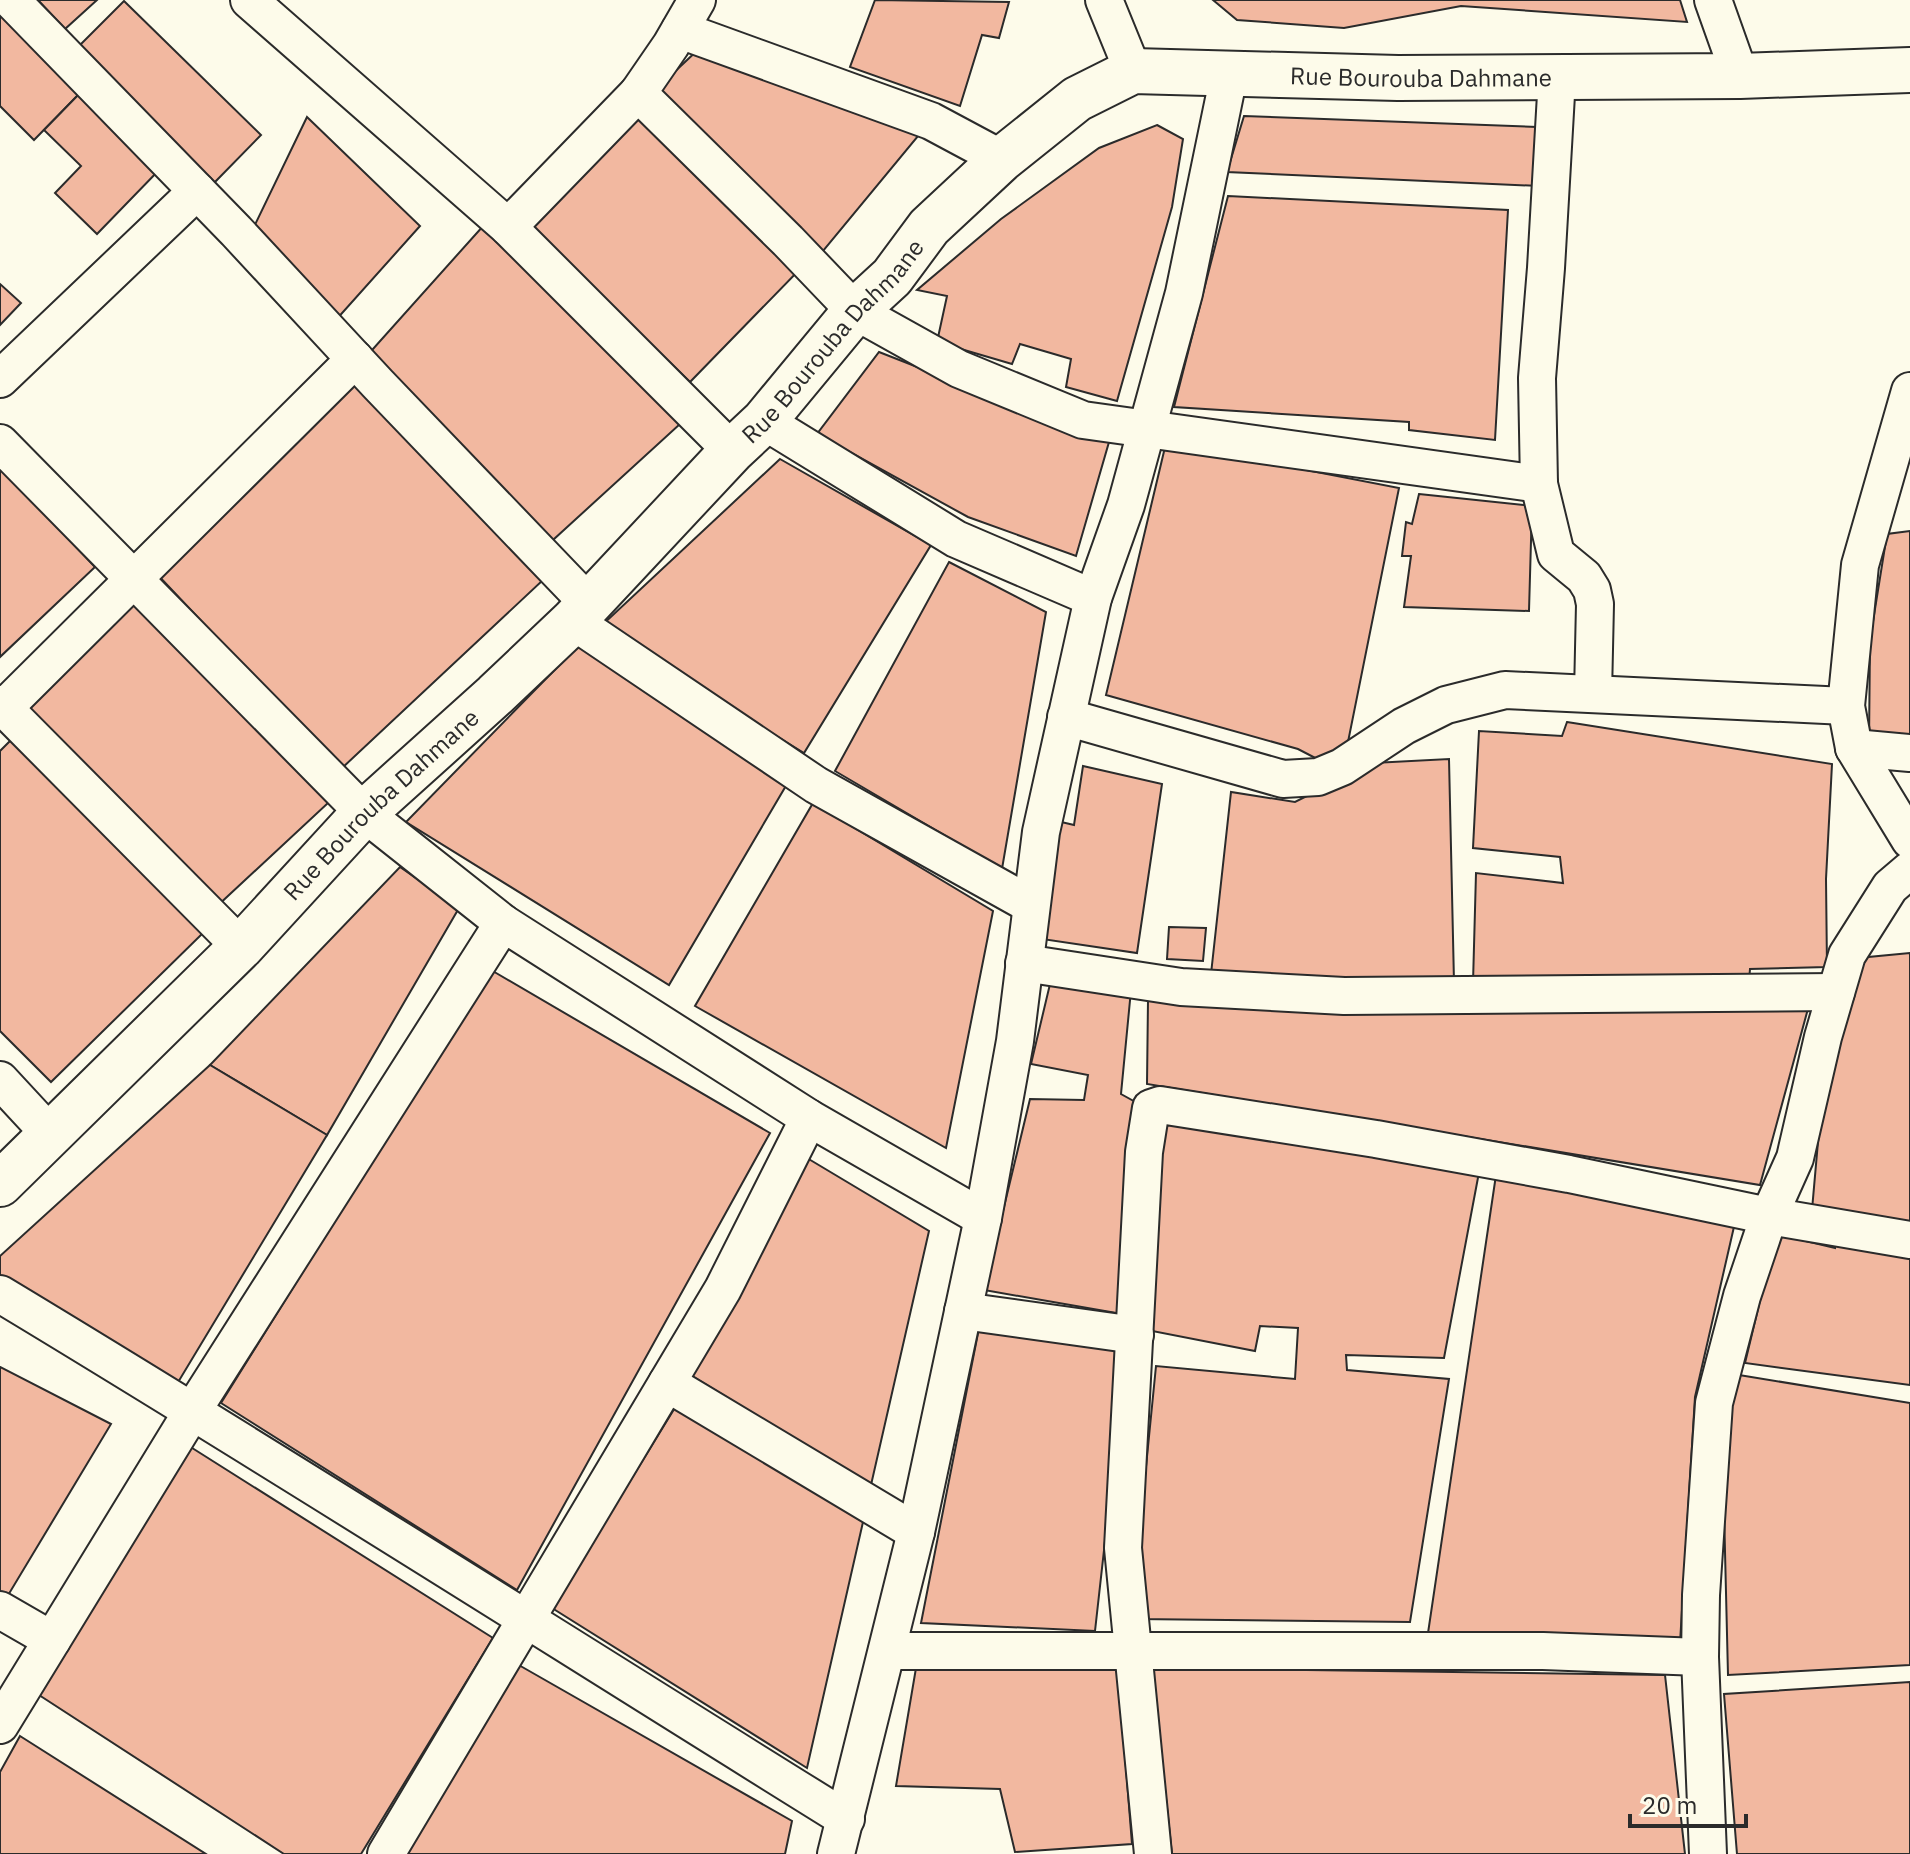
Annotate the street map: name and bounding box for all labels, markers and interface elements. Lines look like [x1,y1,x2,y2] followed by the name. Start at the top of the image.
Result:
[1289,59,1552,94] street label: Rue Bourouba Dahmane
[735,232,931,450] street label: Rue Bourouba Dahmane
[276,701,486,907] street label: Rue Bourouba Dahmane
[1630,1778,1746,1828] scale bar
[1642,1789,1697,1821] text: 20 m

